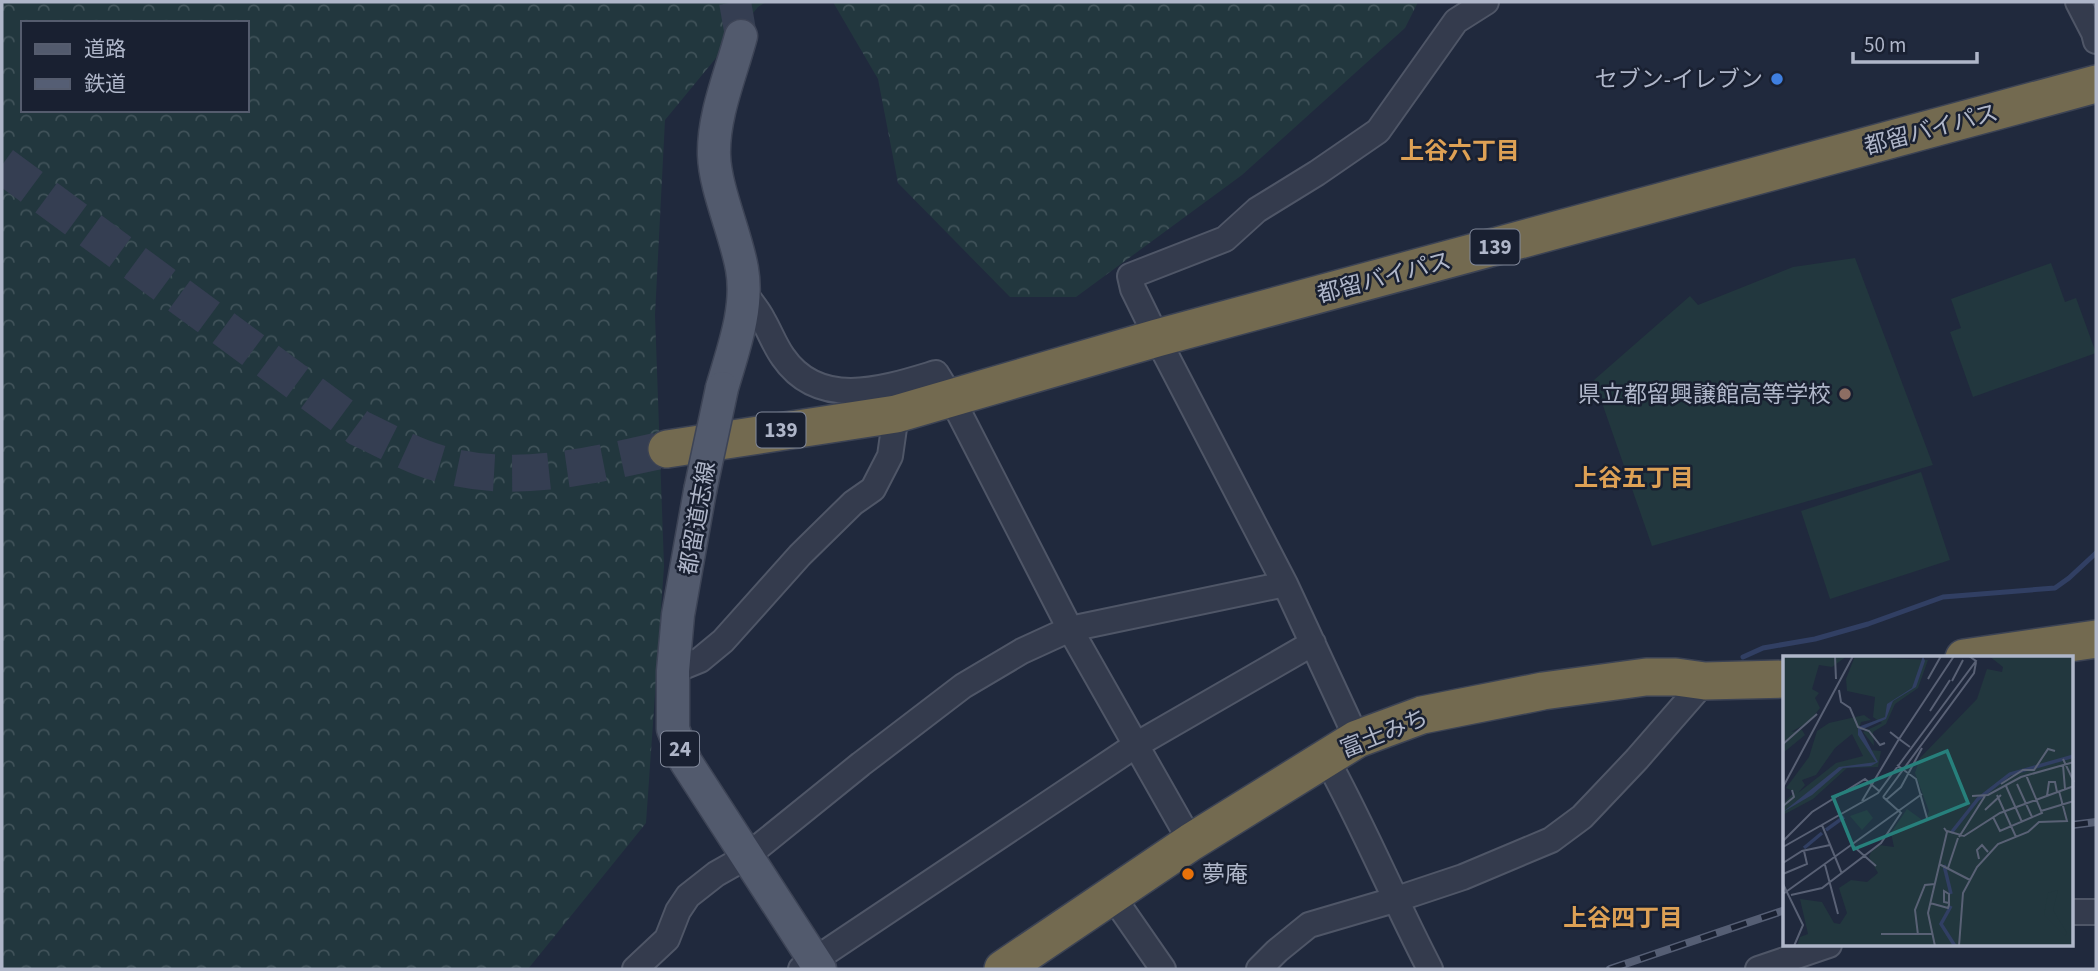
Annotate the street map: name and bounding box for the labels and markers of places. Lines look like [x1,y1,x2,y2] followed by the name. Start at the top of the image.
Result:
[1595,63,1763,96] place label: セブン-イレブン
[1769,71,1785,87] marker: セブン-イレブン
[1578,378,1831,411] place label: 県立都留興譲館高等学校
[1837,386,1853,402] marker: 県立都留興譲館高等学校
[1202,858,1248,891] place label: 夢庵
[1180,866,1196,882] marker: 夢庵

